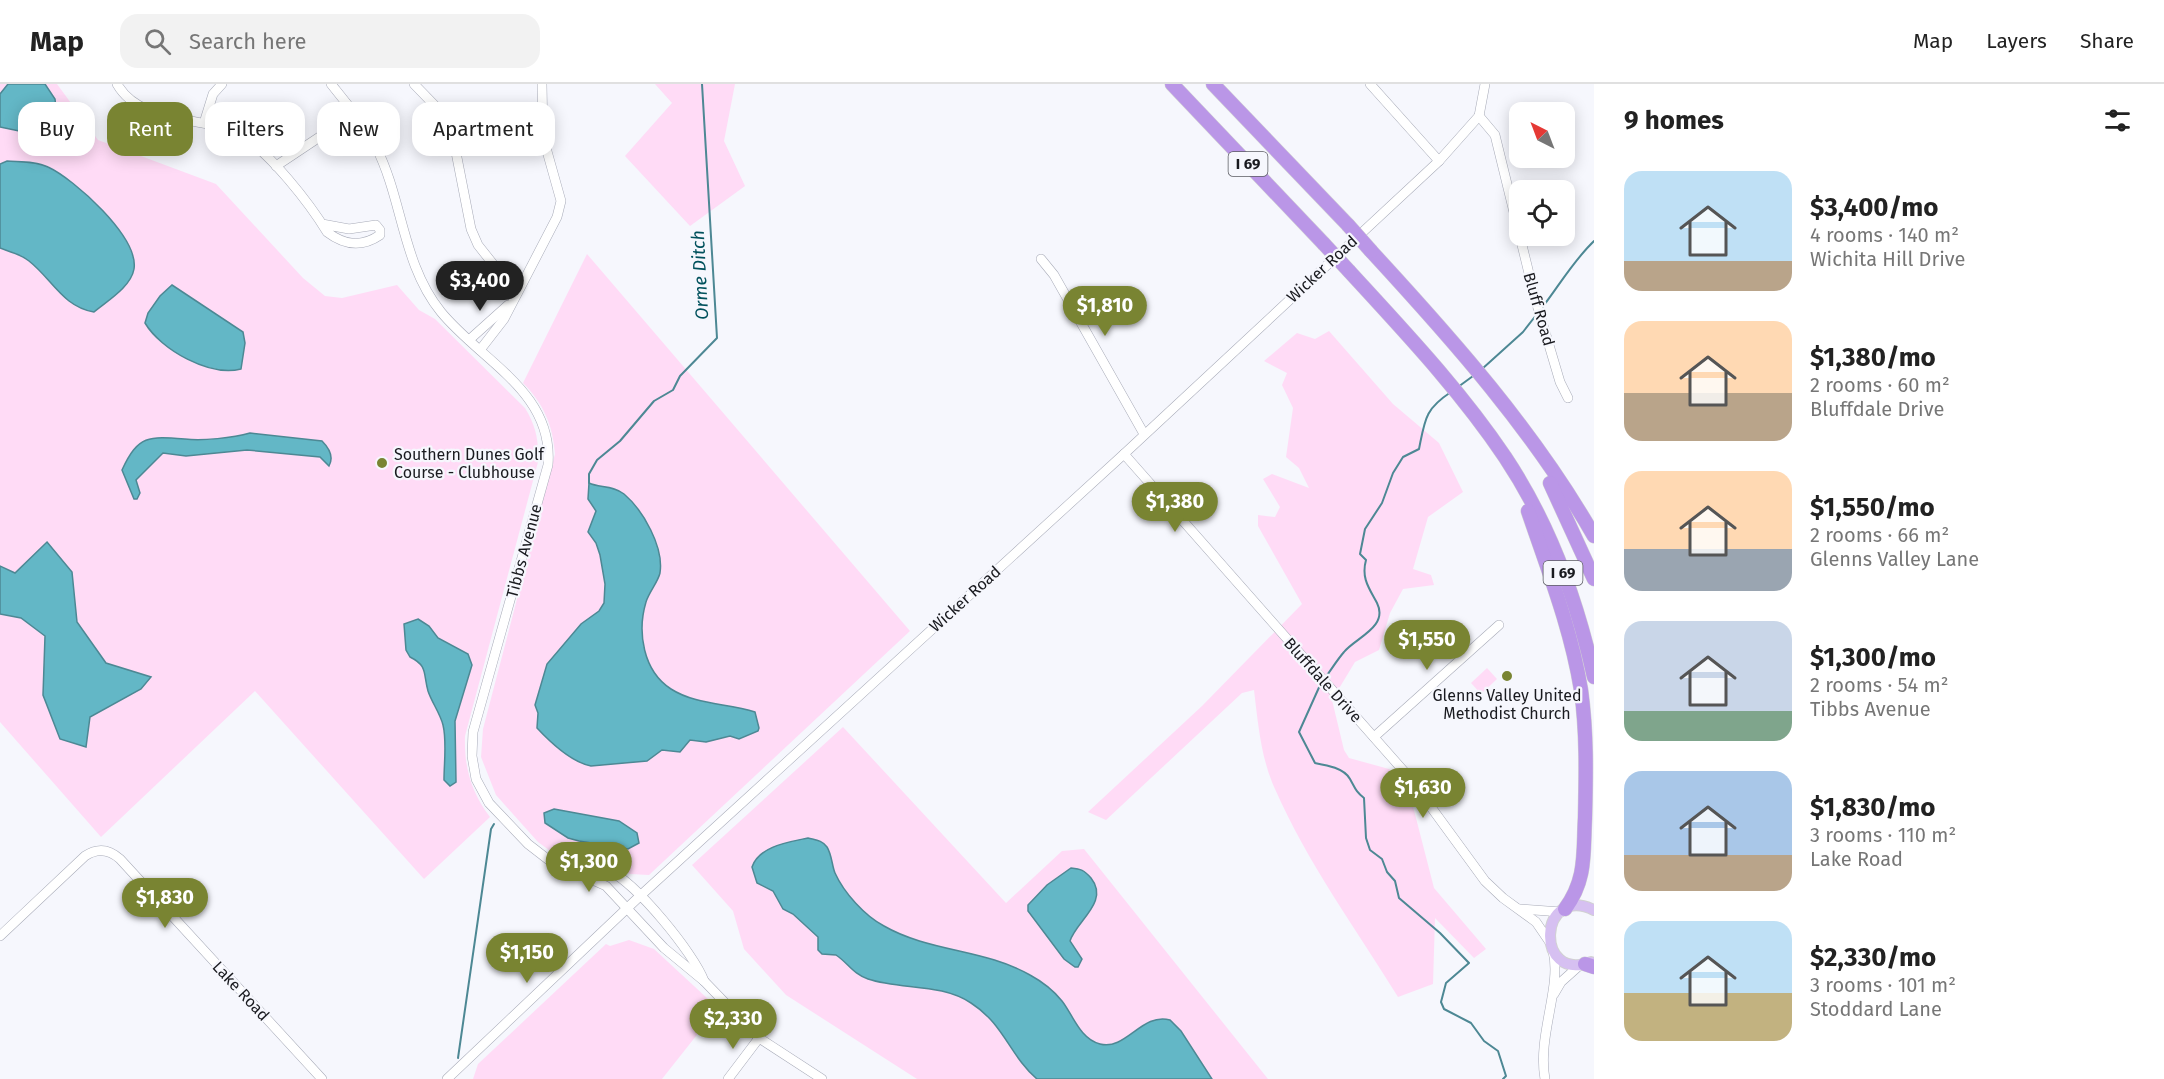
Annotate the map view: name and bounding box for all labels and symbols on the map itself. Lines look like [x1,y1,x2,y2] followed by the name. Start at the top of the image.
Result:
[1509,102,1575,168] north arrow
[1228,152,1268,176] road number: I 69
[687,230,713,320] water label: Orme Ditch
[1283,232,1361,306] street label: Wicker Road
[431,261,529,312] pin: $3,400
[1519,270,1559,348] street label: Bluff Road
[1056,286,1154,337] pin: $1,810
[394,445,546,482] place label: Southern Dunes Golf Course - Clubhouse
[375,456,389,470] marker: Southern Dunes Golf Course - Clubhouse
[1126,482,1224,533] pin: $1,380
[502,502,546,600] street label: Tibbs Avenue
[1544,561,1582,585] road number: I 69
[925,562,1005,636] street label: Wicker Road
[1378,620,1476,671] pin: $1,550
[1280,634,1366,726] street label: Bluffdale Drive
[1500,669,1514,683] marker: Glenns Valley United Methodist Church
[1432,686,1582,723] place label: Glenns Valley United Methodist Church
[1374,768,1472,819] pin: $1,630
[540,842,638,893] pin: $1,300
[116,878,214,929] pin: $1,830
[478,933,576,984] pin: $1,150
[209,957,273,1025] street label: Lake Road
[684,999,782,1050] pin: $2,330

